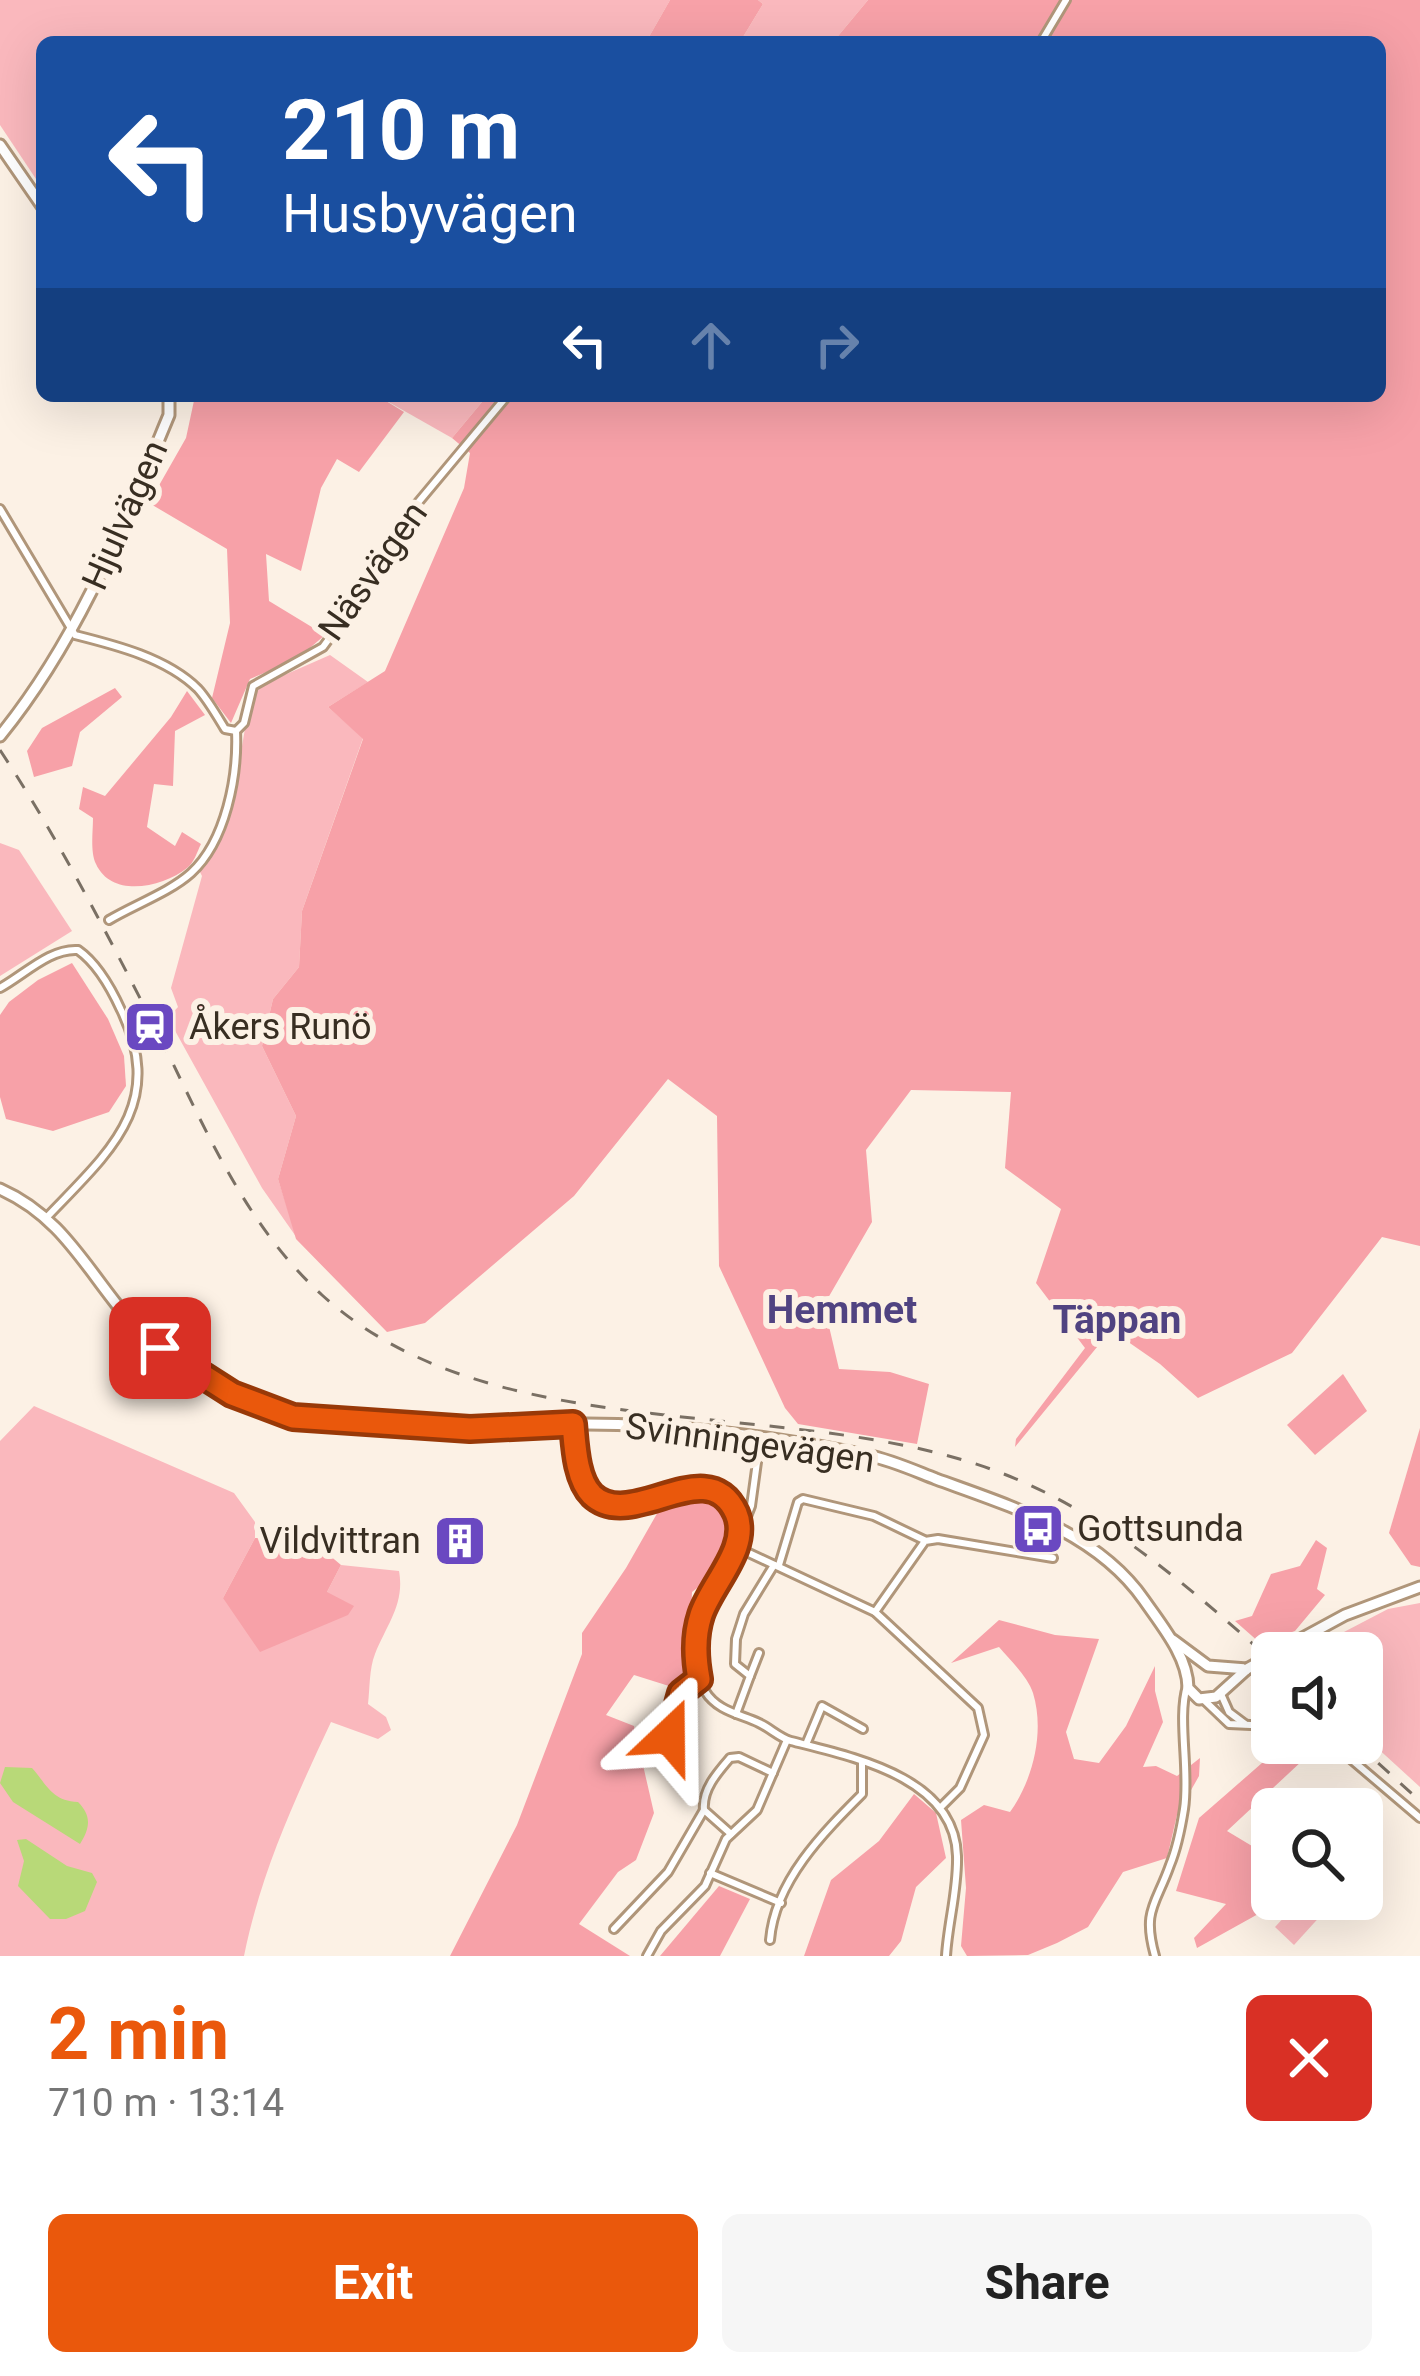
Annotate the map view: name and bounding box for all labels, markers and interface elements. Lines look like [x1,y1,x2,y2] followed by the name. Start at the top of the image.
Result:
[282,81,520,180] text: 210 m
[84,84,240,240] icon: left
[282,182,578,245] text: Husbyvägen
[552,312,618,378] icon: left
[678,312,744,378] icon: ahead
[804,312,870,378] icon: right
[74,434,176,596] street label: Hjulvägen
[310,494,436,648] street label: Näsvägen
[122,999,178,1055] station icon: Åkers Runö
[189,1004,372,1048] place label: Åkers Runö
[767,1287,917,1333] district label: Hemmet
[109,1297,211,1399] pin
[1053,1297,1181,1343] district label: Täppan
[127,1315,193,1381] icon: arrive
[623,1405,877,1481] street label: Svinningevägen
[1010,1501,1066,1557] bus stop icon: Gottsunda
[1077,1508,1244,1550] place label: Gottsunda
[432,1513,488,1569] building icon: Vildvittran
[260,1520,421,1562] place label: Vildvittran
[1251,1632,1383,1920] map controls
[1251,1632,1383,1764] button: sound
[606,1673,732,1799] position arrow
[1251,1788,1383,1920] button: search
[48,1992,229,2077] text: 2 min
[1246,1995,1372,2121] button: close
[48,2080,284,2126] text: 710 m · 13:14
[48,2214,698,2352] button: Exit
[722,2214,1372,2352] button: Share

